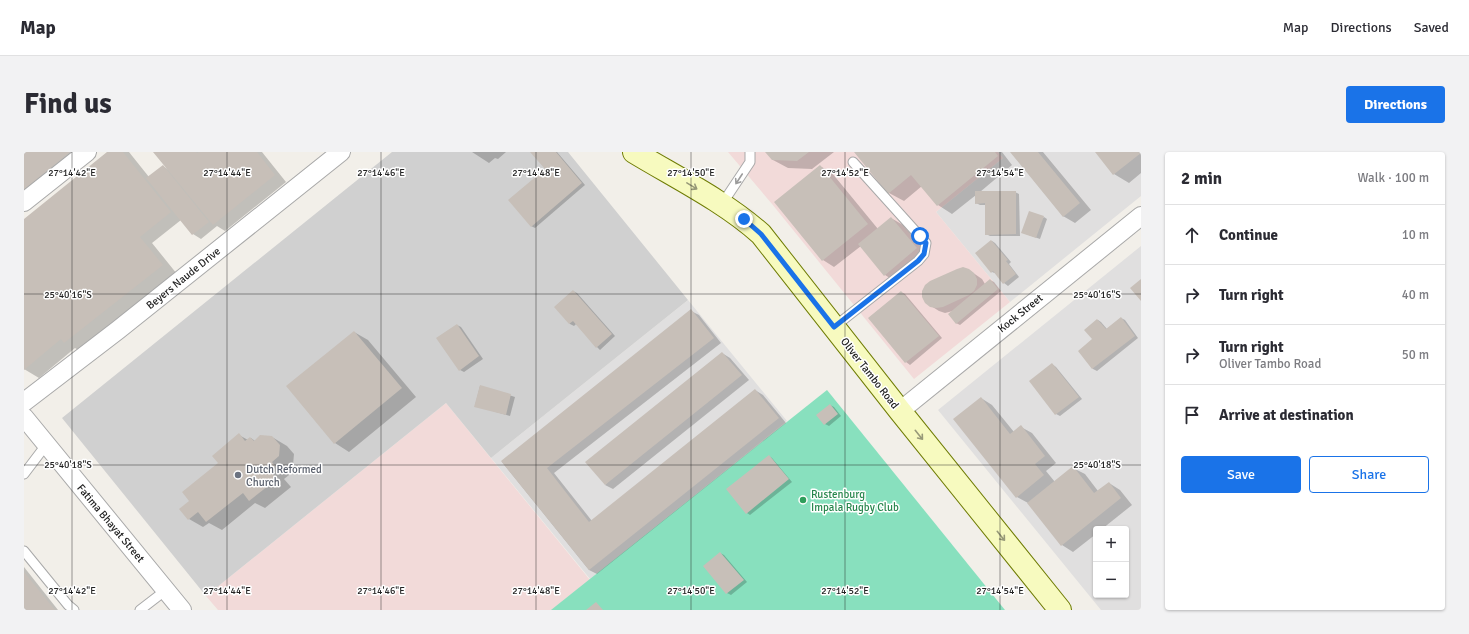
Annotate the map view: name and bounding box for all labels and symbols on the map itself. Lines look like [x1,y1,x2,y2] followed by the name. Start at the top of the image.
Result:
[48,167,96,179] text: 27°14'42"E
[203,167,251,179] text: 27°14'44"E
[357,167,405,179] text: 27°14'46"E
[512,167,560,179] text: 27°14'48"E
[667,167,715,179] text: 27°14'50"E
[821,167,869,179] text: 27°14'52"E
[976,167,1024,179] text: 27°14'54"E
[734,173,742,185] one-way arrow
[686,183,698,191] one-way arrow
[735,210,753,228] route end
[911,227,929,245] route start
[144,245,223,312] street label: Beyers Naude Drive
[44,289,92,301] text: 25°40'16"S
[1073,289,1121,301] text: 25°40'16"S
[995,291,1045,335] street label: Kock Street
[838,335,901,412] street label: Oliver Tambo Road
[915,429,924,440] one-way arrow
[44,459,92,471] text: 25°40'18"S
[1073,459,1121,471] text: 25°40'18"S
[246,463,322,489] place label: Dutch Reformed Church
[233,470,243,480] marker: Dutch Reformed Church
[74,482,147,565] street label: Fatima Bhayat Street
[811,488,899,514] place label: Rustenburg Impala Rugby Club
[798,495,808,505] marker: Rustenburg Impala Rugby Club
[996,531,1005,542] one-way arrow
[48,585,96,597] text: 27°14'42"E
[203,585,251,597] text: 27°14'44"E
[357,585,405,597] text: 27°14'46"E
[512,585,560,597] text: 27°14'48"E
[667,585,715,597] text: 27°14'50"E
[821,585,869,597] text: 27°14'52"E
[976,585,1024,597] text: 27°14'54"E

